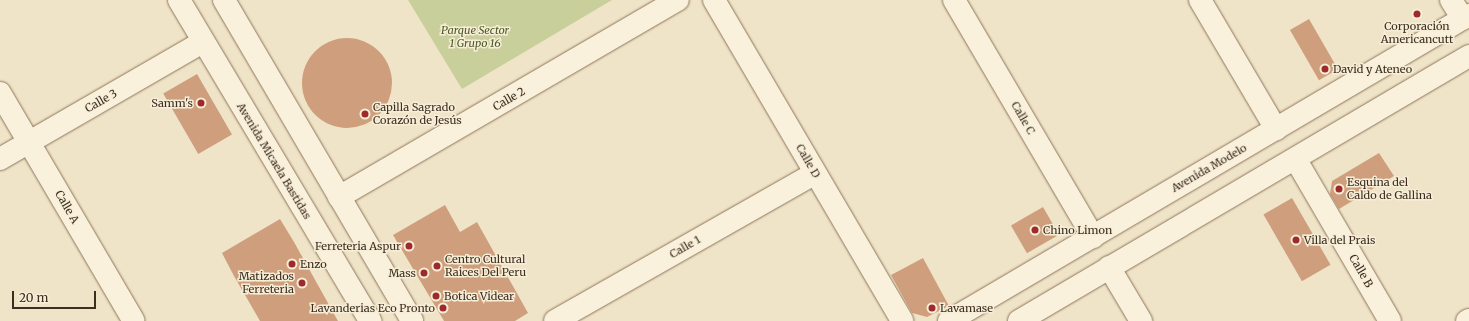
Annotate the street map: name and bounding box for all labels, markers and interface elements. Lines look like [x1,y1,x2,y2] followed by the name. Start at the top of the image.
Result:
[1412,9,1422,19] marker: Corporación Americancutt
[1381,20,1453,46] place label: Corporación Americancutt
[441,24,509,50] park label: Parque Sector 1 Grupo 16
[1333,62,1412,76] place label: David y Ateneo
[1320,64,1330,74] marker: David y Ateneo
[491,85,527,113] street label: Calle 2
[83,87,119,115] street label: Calle 3
[151,96,193,110] place label: Samm's
[196,98,206,108] marker: Samm's
[1008,99,1038,137] street label: Calle C
[234,100,314,222] street label: Avenida Micaela Bastidas
[373,101,462,127] place label: Capilla Sagrado Corazón de Jesús
[360,109,370,119] marker: Capilla Sagrado Corazón de Jesús
[1169,141,1249,195] street label: Avenida Modelo
[793,142,823,180] street label: Calle D
[1347,176,1432,202] place label: Esquina del Caldo de Gallina
[1334,184,1344,194] marker: Esquina del Caldo de Gallina
[52,188,82,226] street label: Calle A
[1043,223,1112,237] place label: Chino Limon
[1030,225,1040,235] marker: Chino Limon
[667,233,703,261] street label: Calle 1
[1304,233,1375,247] place label: Villa del Prais
[1291,235,1301,245] marker: Villa del Prais
[315,239,401,253] place label: Ferreteria Aspur
[404,241,414,251] marker: Ferreteria Aspur
[1346,252,1376,290] street label: Calle B
[445,253,526,279] place label: Centro Cultural Raices Del Peru
[300,257,327,271] place label: Enzo
[287,259,297,269] marker: Enzo
[432,261,442,271] marker: Centro Cultural Raices Del Peru
[388,266,416,280] place label: Mass
[419,268,429,278] marker: Mass
[239,270,294,296] place label: Matizados Ferreteria
[297,278,307,288] marker: Matizados Ferreteria
[14,283,98,309] scale bar
[444,289,514,303] place label: Botica Videar
[19,290,48,305] text: 20 m
[431,291,441,301] marker: Botica Videar
[311,301,435,315] place label: Lavanderias Eco Pronto
[940,301,993,315] place label: Lavamase
[438,303,448,313] marker: Lavanderias Eco Pronto
[927,303,937,313] marker: Lavamase

